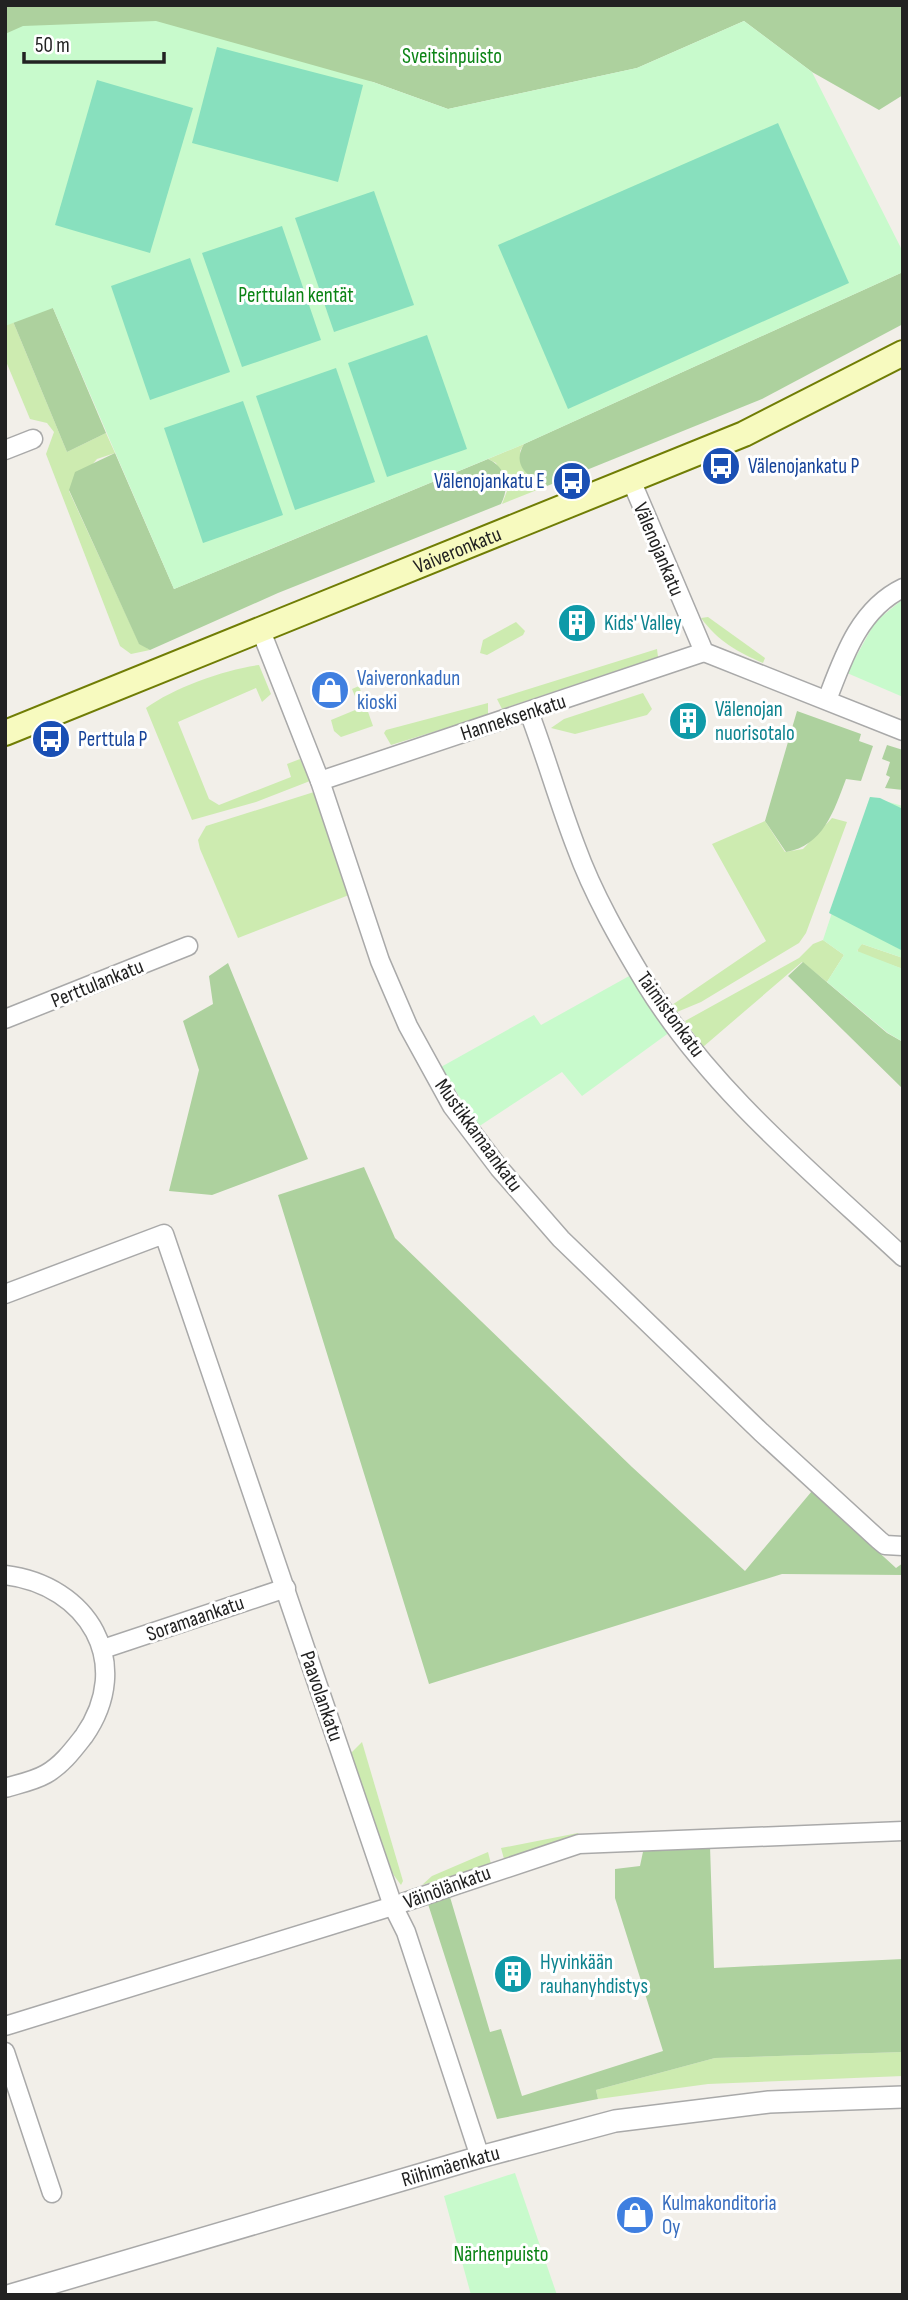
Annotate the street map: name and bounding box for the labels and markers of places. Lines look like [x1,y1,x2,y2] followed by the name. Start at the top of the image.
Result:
[700,445,742,487] bus stop icon: Välenojankatu P
[748,454,859,479] place label: Välenojankatu P
[551,460,593,502] bus stop icon: Välenojankatu E
[434,469,545,494] place label: Välenojankatu E
[556,602,598,644] building icon: Kids' Valley
[604,611,682,636] place label: Kids' Valley
[357,666,460,715] place label: Vaiveronkadun kioski
[309,669,351,711] shop icon: Vaiveronkadun kioski
[715,697,795,746] place label: Välenojan nuorisotalo
[667,700,709,742] building icon: Välenojan nuorisotalo
[30,718,72,760] bus stop icon: Perttula P
[78,727,147,752] place label: Perttula P
[540,1950,648,1999] place label: Hyvinkään rauhanyhdistys
[492,1953,534,1995] building icon: Hyvinkään rauhanyhdistys
[662,2191,777,2240] place label: Kulmakonditoria Oy
[614,2194,656,2236] shop icon: Kulmakonditoria Oy

